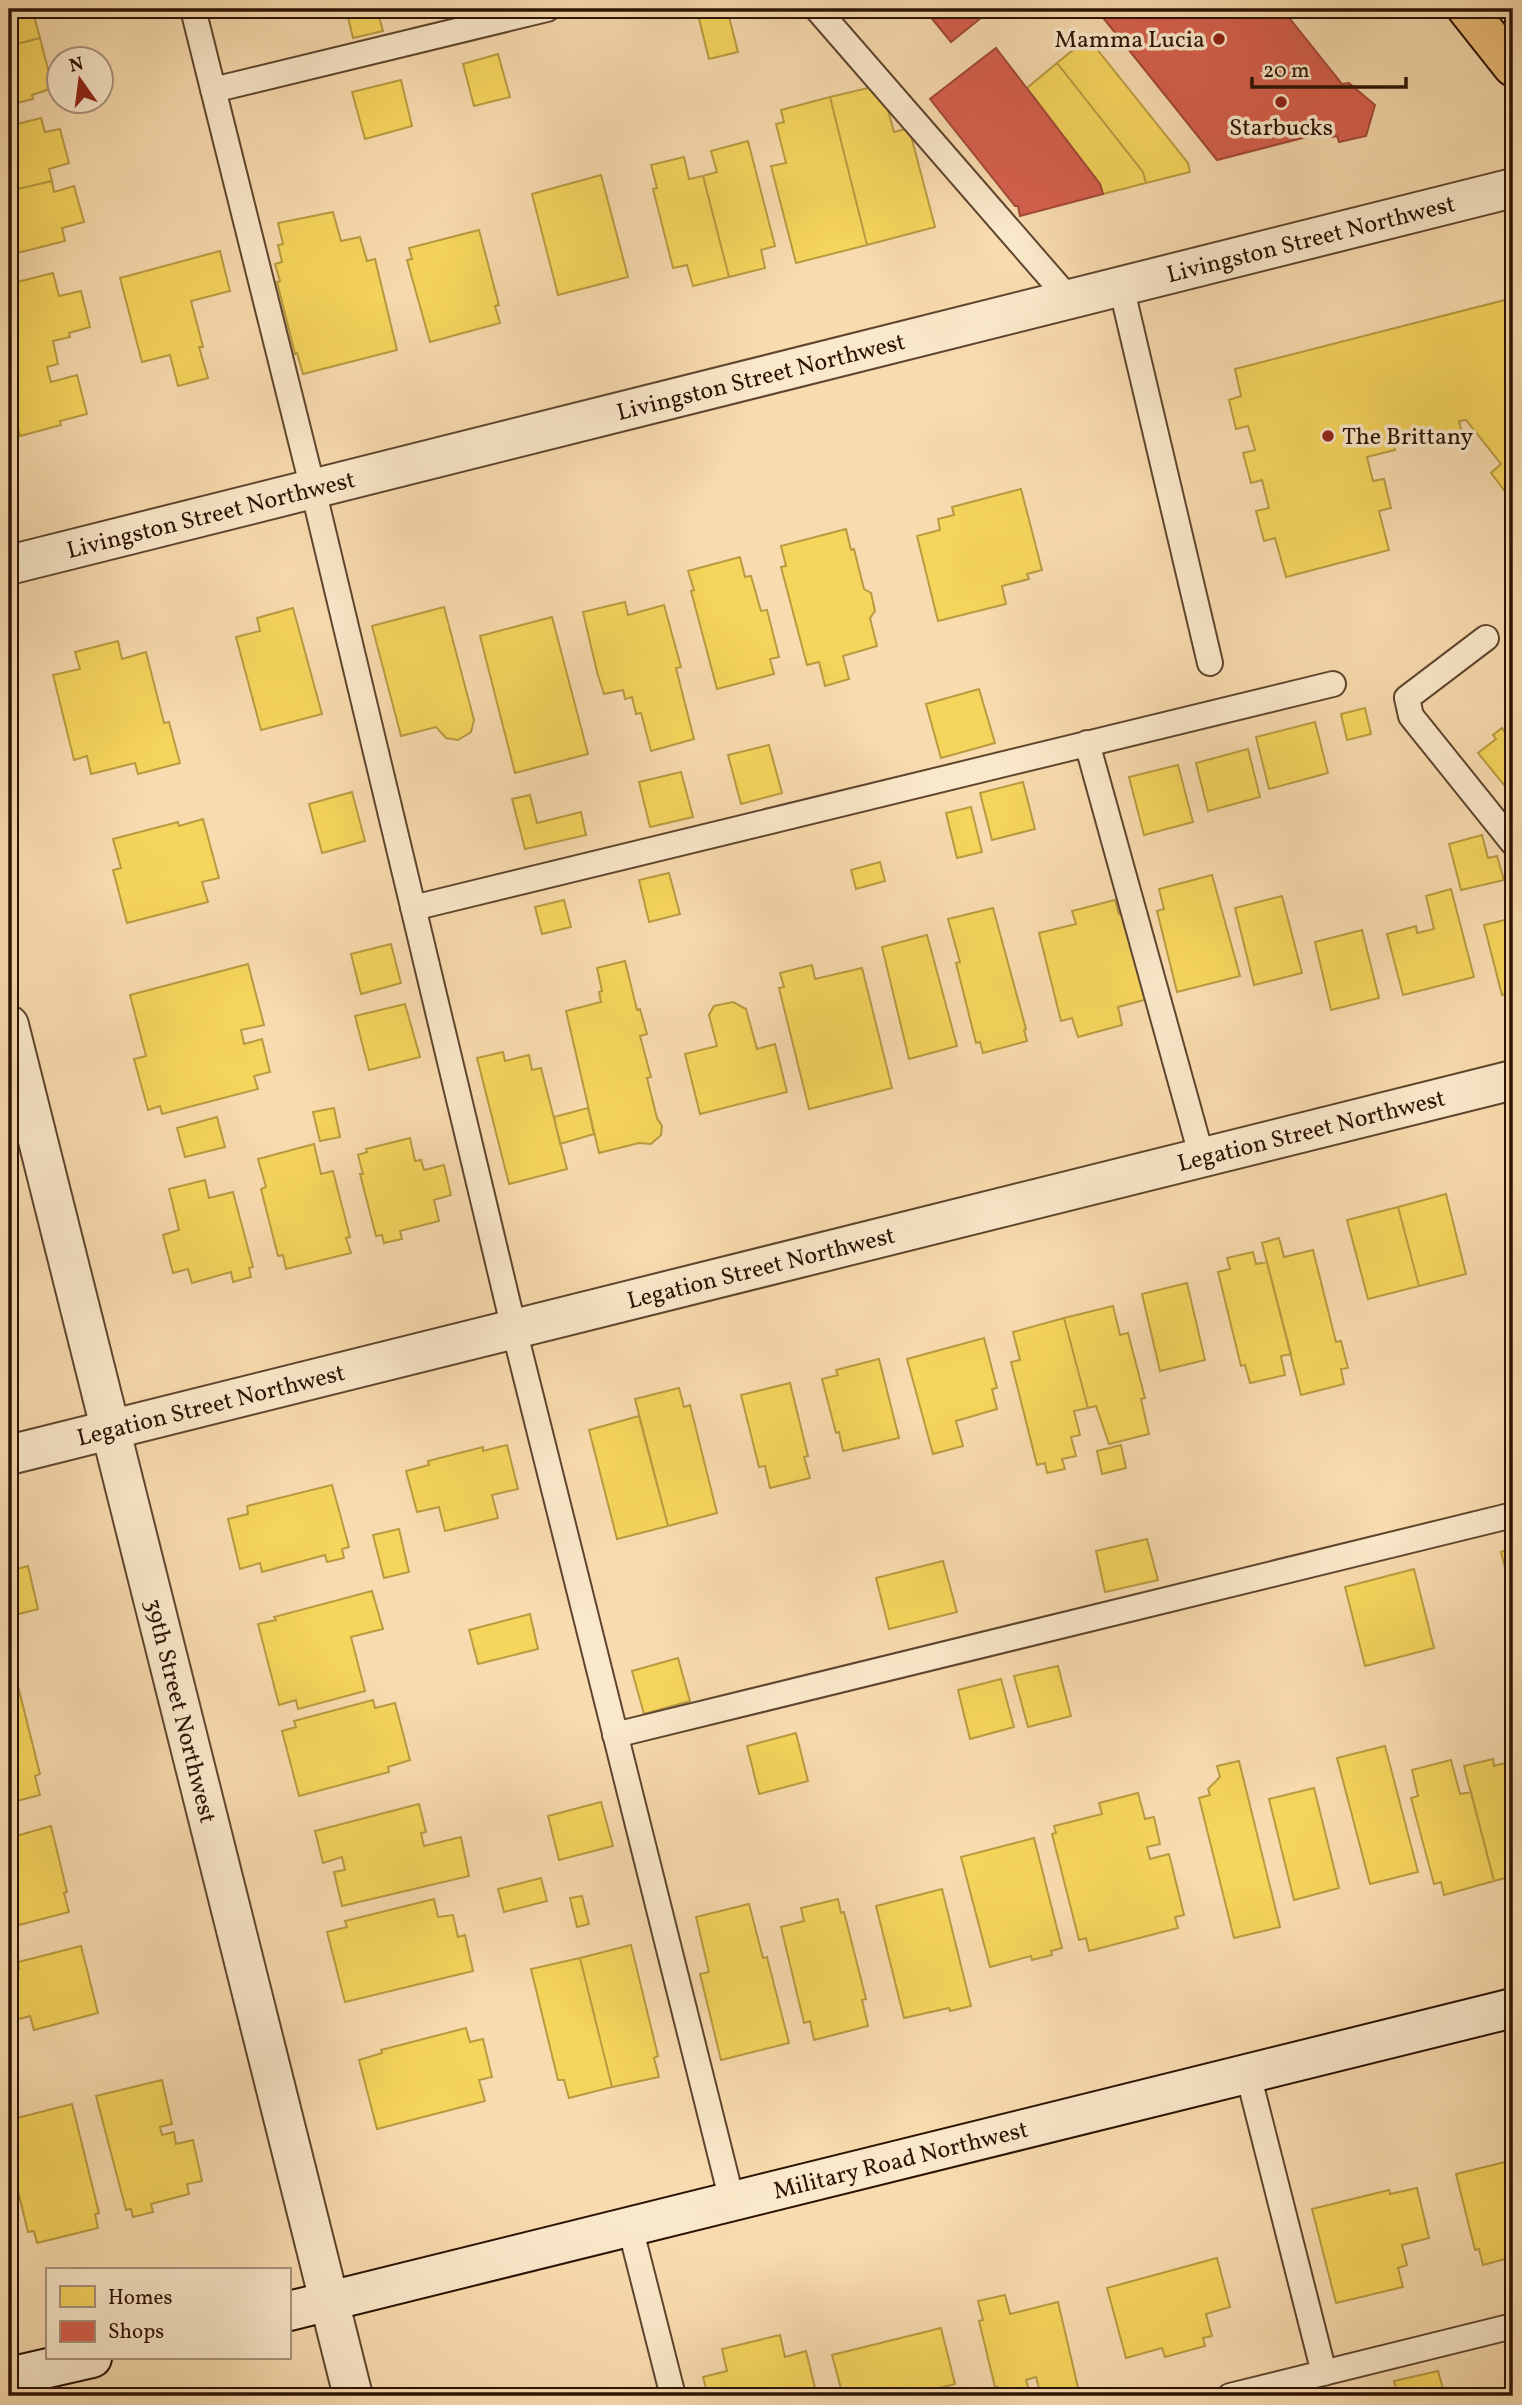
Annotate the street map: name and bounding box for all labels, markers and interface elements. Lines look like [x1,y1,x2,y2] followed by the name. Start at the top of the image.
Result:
[1055,24,1205,58] place label: Mamma Lucia
[1211,31,1227,47] marker: Mamma Lucia
[46,46,116,116] north arrow
[1252,46,1406,90] scale bar
[67,51,86,80] text: N
[1263,57,1309,86] text: 20 m
[1273,94,1289,110] marker: Starbucks
[1229,112,1333,146] place label: Starbucks
[1163,188,1459,293] street label: Livingston Street Northwest
[613,326,909,431] street label: Livingston Street Northwest
[1342,421,1473,455] place label: The Brittany
[1320,428,1336,444] marker: The Brittany
[63,464,359,569] street label: Livingston Street Northwest
[1174,1083,1449,1182] street label: Legation Street Northwest
[624,1220,899,1319] street label: Legation Street Northwest
[74,1357,349,1456] street label: Legation Street Northwest
[135,1595,224,1827] street label: 39th Street Northwest
[770,2114,1032,2209] street label: Military Road Northwest
[46,2268,290,2360] legend
[108,2284,173,2313] text: Homes
[108,2318,164,2347] text: Shops

